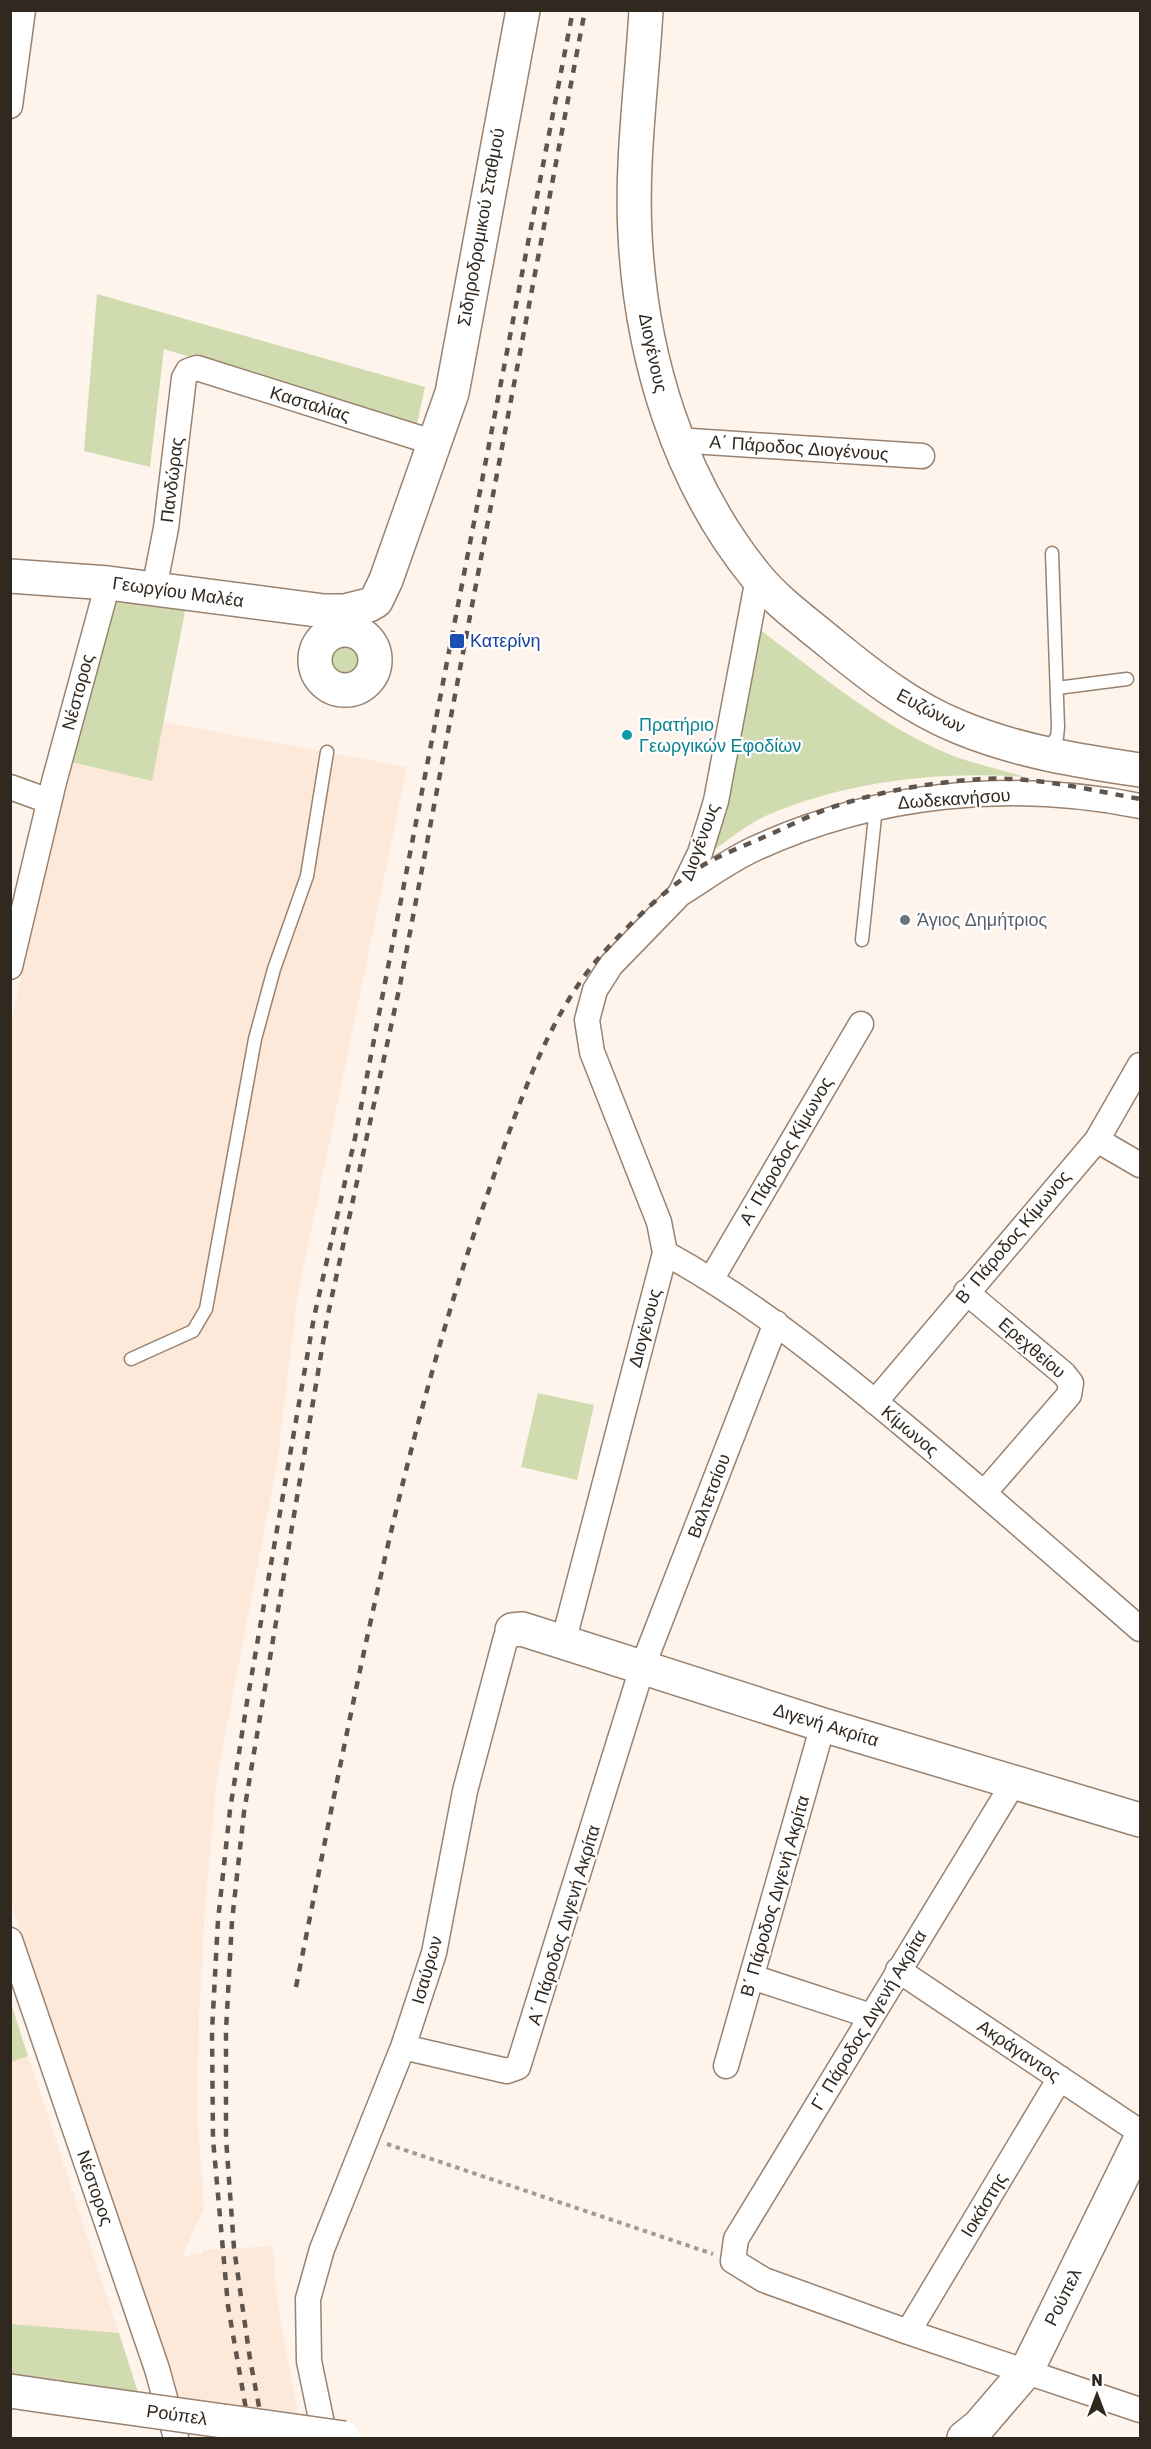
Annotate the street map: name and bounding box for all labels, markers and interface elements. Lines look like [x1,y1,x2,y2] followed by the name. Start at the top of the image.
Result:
[453,126,509,328] street label: Σιδηροδρομικού Σταθμού
[634,311,672,395] street label: Διογένους
[267,381,353,427] street label: Κασταλίας
[709,431,890,465] street label: Α΄ Πάροδος Διογένους
[156,436,188,524] street label: Πανδώρας
[111,572,245,612] street label: Γεωργίου Μαλέα
[470,630,541,652] place label: Κατερίνη
[448,632,466,650] marker: Κατερίνη
[57,651,99,732] street label: Νέστορος
[893,684,969,738] street label: Ευζώνων
[639,714,801,757] place label: Πρατήριο Γεωργικών Εφοδίων
[620,728,634,742] marker: Πρατήριο Γεωργικών Εφοδίων
[897,784,1011,814] street label: Δωδεκανήσου
[676,800,724,884] street label: Διογένους
[917,909,1048,931] place label: Άγιος Δημήτριος
[898,913,912,927] marker: Άγιος Δημήτριος
[735,1073,838,1229] street label: Α΄ Πάροδος Κίμωνος
[951,1166,1075,1308] street label: Β΄ Πάροδος Κίμωνος
[624,1286,666,1370] street label: Διογένους
[994,1313,1070,1383] street label: Ερεχθείου
[877,1401,943,1462] street label: Κίμωνος
[683,1451,735,1541] street label: Βαλτετσίου
[771,1699,881,1751] street label: Διγενή Ακρίτα
[736,1793,814,1999] street label: Β΄ Πάροδος Διγενή Ακρίτα
[523,1822,605,2028] street label: Α΄ Πάροδος Διγενή Ακρίτα
[807,1926,931,2114] street label: Γ΄ Πάροδος Διγενή Ακρίτα
[407,1933,447,2007] street label: Ισαύρων
[973,2015,1065,2087] street label: Ακράγαντος
[72,2148,118,2229] street label: Νέστορος
[956,2169,1012,2241] street label: Ιοκάστης
[1040,2265,1086,2329] street label: Ρούπελ
[1067,2365,1127,2425] north arrow
[1091,2371,1103,2390] text: N
[145,2400,209,2430] street label: Ρούπελ

